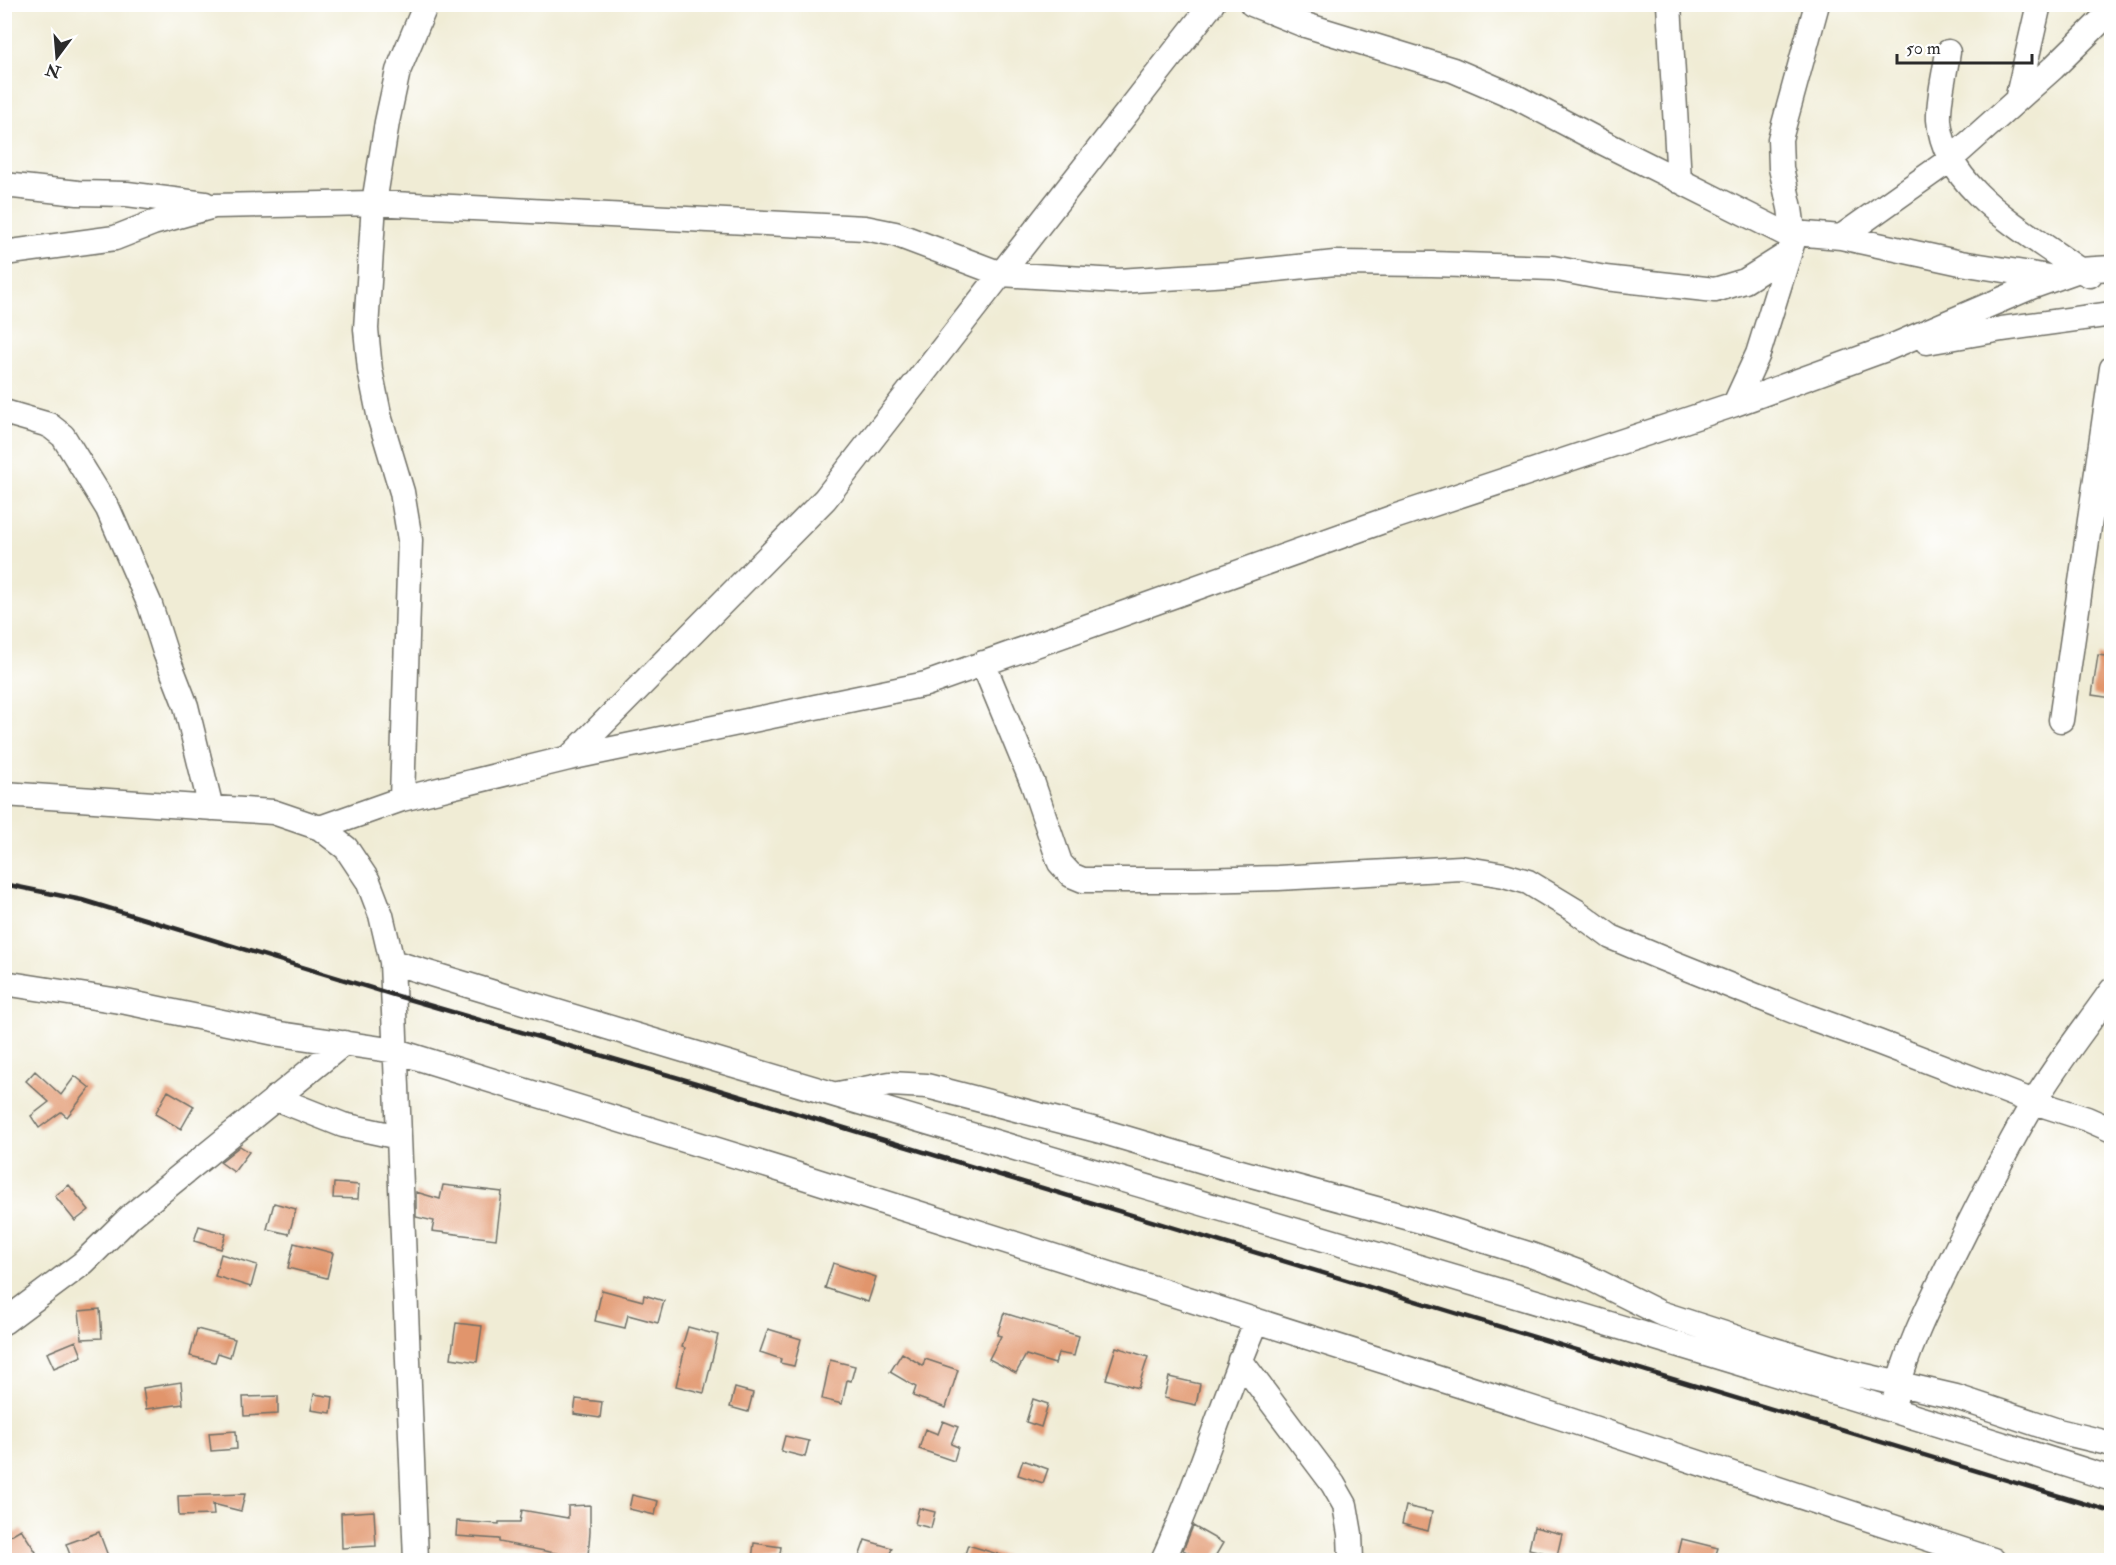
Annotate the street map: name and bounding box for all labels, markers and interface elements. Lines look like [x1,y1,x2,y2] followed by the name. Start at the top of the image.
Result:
[27,27,87,87] north arrow
[1897,27,2032,65] scale bar
[1906,37,1941,60] text: 50 m
[43,59,64,82] text: N

